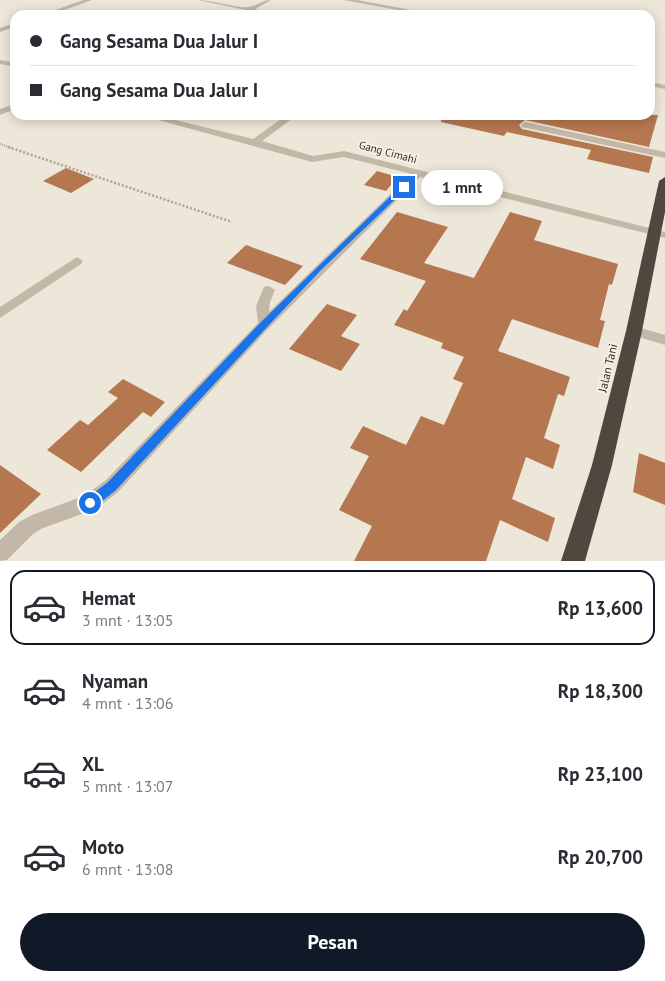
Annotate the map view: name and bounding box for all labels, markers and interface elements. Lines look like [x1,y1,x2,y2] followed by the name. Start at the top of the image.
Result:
[60,29,258,53] text: Gang Sesama Dua Jalur I
[60,78,258,102] text: Gang Sesama Dua Jalur I
[357,138,419,166] street label: Gang Cimahi
[422,170,504,204] callout: 1 mnt
[393,176,415,198] route end
[442,177,482,197] text: 1 mnt
[594,342,620,395] street label: Jalan Tani
[79,492,101,514] route start
[22,585,67,630] icon: car
[82,586,135,610] text: Hemat
[558,596,643,620] text: Rp 13,600
[82,610,173,630] text: 3 mnt · 13:05
[22,668,67,713] icon: car
[82,669,148,693] text: Nyaman
[558,679,643,703] text: Rp 18,300
[82,693,173,713] text: 4 mnt · 13:06
[22,751,67,796] icon: car
[82,752,104,776] text: XL
[558,762,643,786] text: Rp 23,100
[82,776,173,796] text: 5 mnt · 13:07
[22,834,67,879] icon: car
[82,835,124,859] text: Moto
[558,845,643,869] text: Rp 20,700
[82,859,173,879] text: 6 mnt · 13:08
[20,913,645,971] button: Pesan

